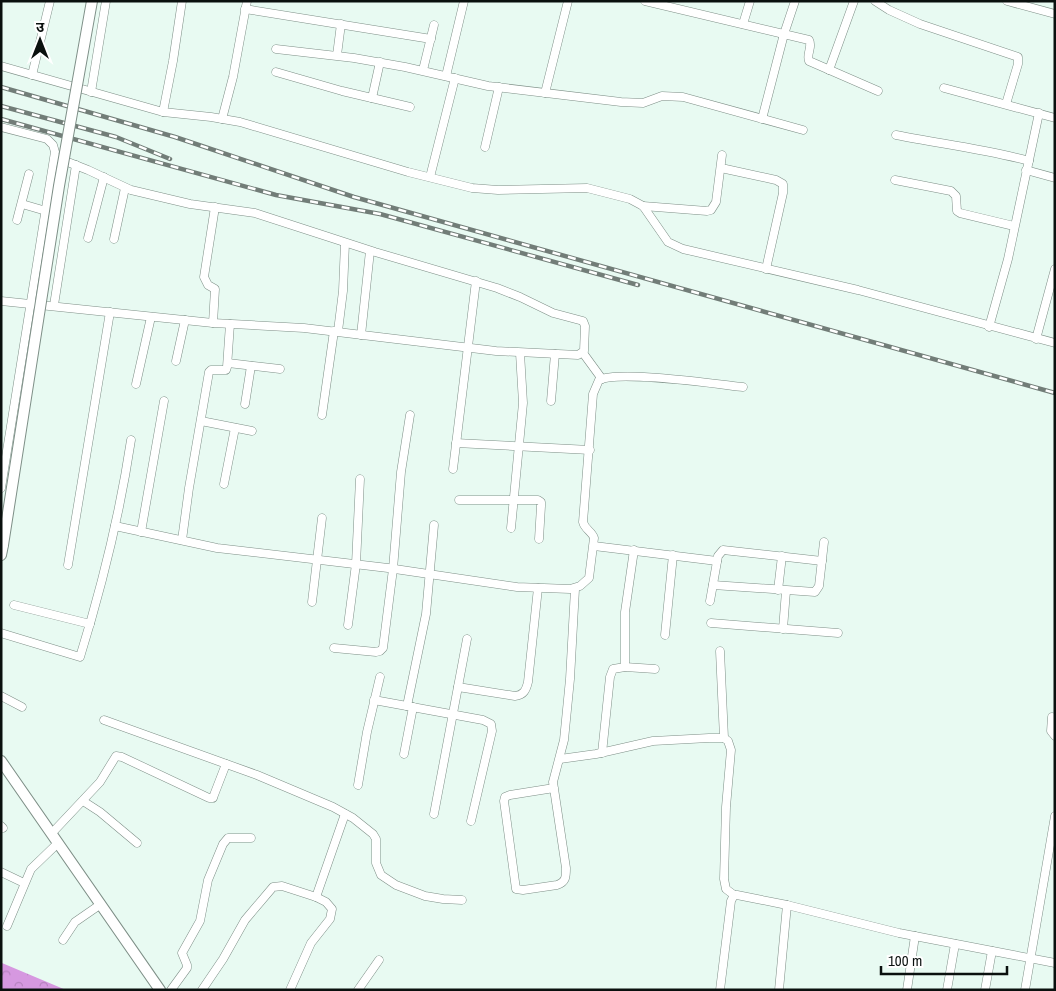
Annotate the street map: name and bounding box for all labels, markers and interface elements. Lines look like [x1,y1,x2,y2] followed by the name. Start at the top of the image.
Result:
[15,15,65,65] north arrow
[36,18,45,36] text: उ
[881,944,1007,976] scale bar
[888,950,922,971] text: 100 m

